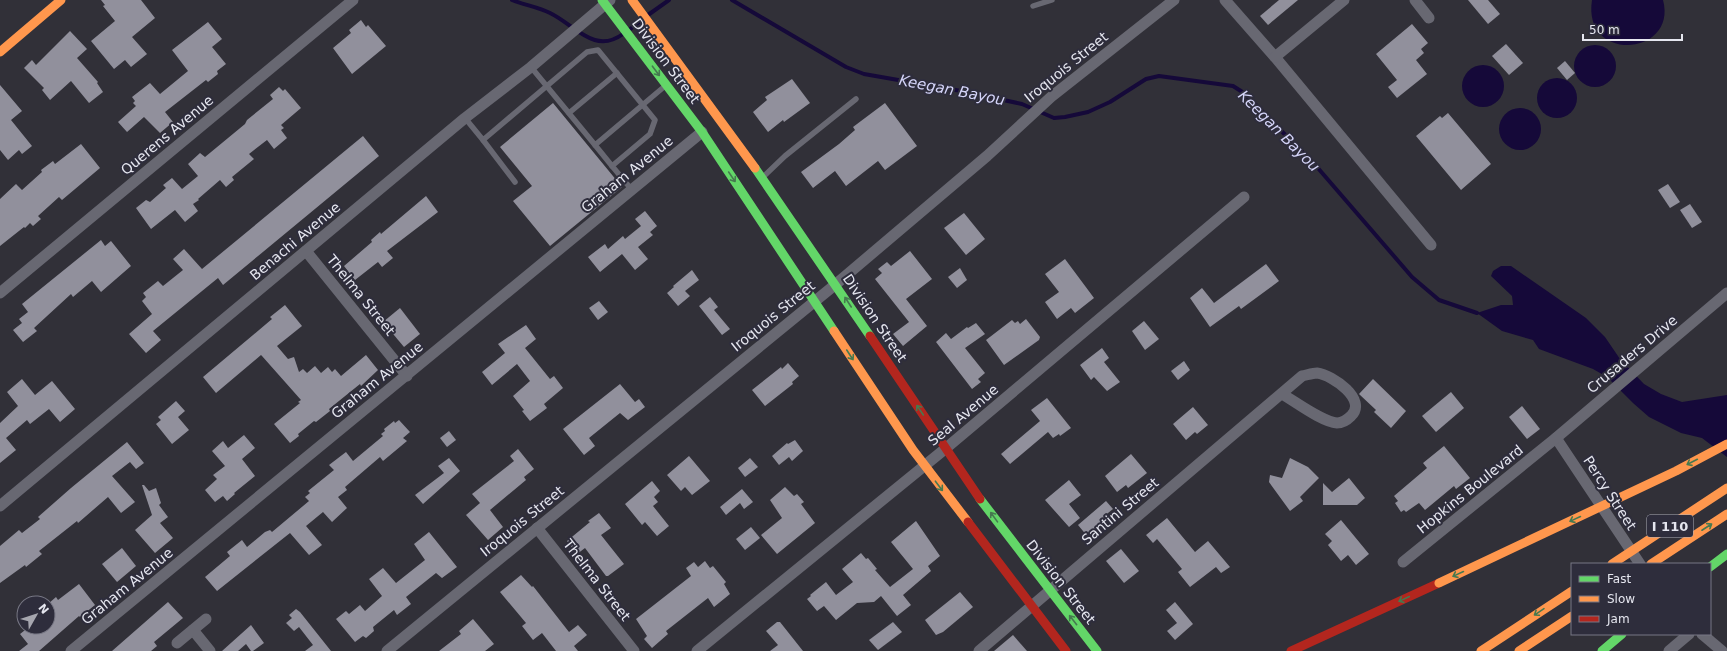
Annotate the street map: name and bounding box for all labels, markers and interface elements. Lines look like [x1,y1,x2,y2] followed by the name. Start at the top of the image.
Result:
[629,15,704,107] street label: Division Street
[1583,16,1682,42] scale bar
[1589,23,1620,37] text: 50 m
[1021,28,1111,106] street label: Iroquois Street
[652,66,660,77] one-way arrow
[897,71,1007,109] water label: Keegan Bayou
[1235,87,1323,175] water label: Keegan Bayou
[118,92,216,178] street label: Querens Avenue
[578,132,676,216] street label: Graham Avenue
[728,171,736,182] one-way arrow
[247,199,343,283] street label: Benachi Avenue
[323,251,399,339] street label: Thelma Street
[840,271,911,365] street label: Division Street
[728,277,818,355] street label: Iroquois Street
[844,297,852,308] one-way arrow
[1584,312,1680,396] street label: Crusaders Drive
[328,338,426,422] street label: Graham Avenue
[846,350,854,361] one-way arrow
[925,381,1001,449] street label: Seal Avenue
[916,405,924,416] one-way arrow
[1414,441,1526,537] street label: Hopkins Boulevard
[1580,453,1640,533] street label: Percy Street
[1687,459,1699,467] one-way arrow
[1078,474,1162,548] street label: Santini Street
[935,480,943,491] one-way arrow
[477,482,567,560] street label: Iroquois Street
[990,511,998,522] one-way arrow
[1647,515,1693,537] road number: I 110
[1569,516,1581,523] one-way arrow
[1701,523,1712,531] one-way arrow
[560,535,634,624] street label: Thelma Street
[1023,537,1099,628] street label: Division Street
[78,544,176,628] street label: Graham Avenue
[1571,563,1711,635] legend
[1452,571,1464,578] one-way arrow
[1607,572,1631,586] text: Fast
[1607,592,1635,606] text: Slow
[16,595,56,635] north arrow
[1398,596,1410,603] one-way arrow
[35,601,51,617] text: N
[1534,608,1545,616] one-way arrow
[1606,612,1630,626] text: Jam
[1068,615,1077,626] one-way arrow

